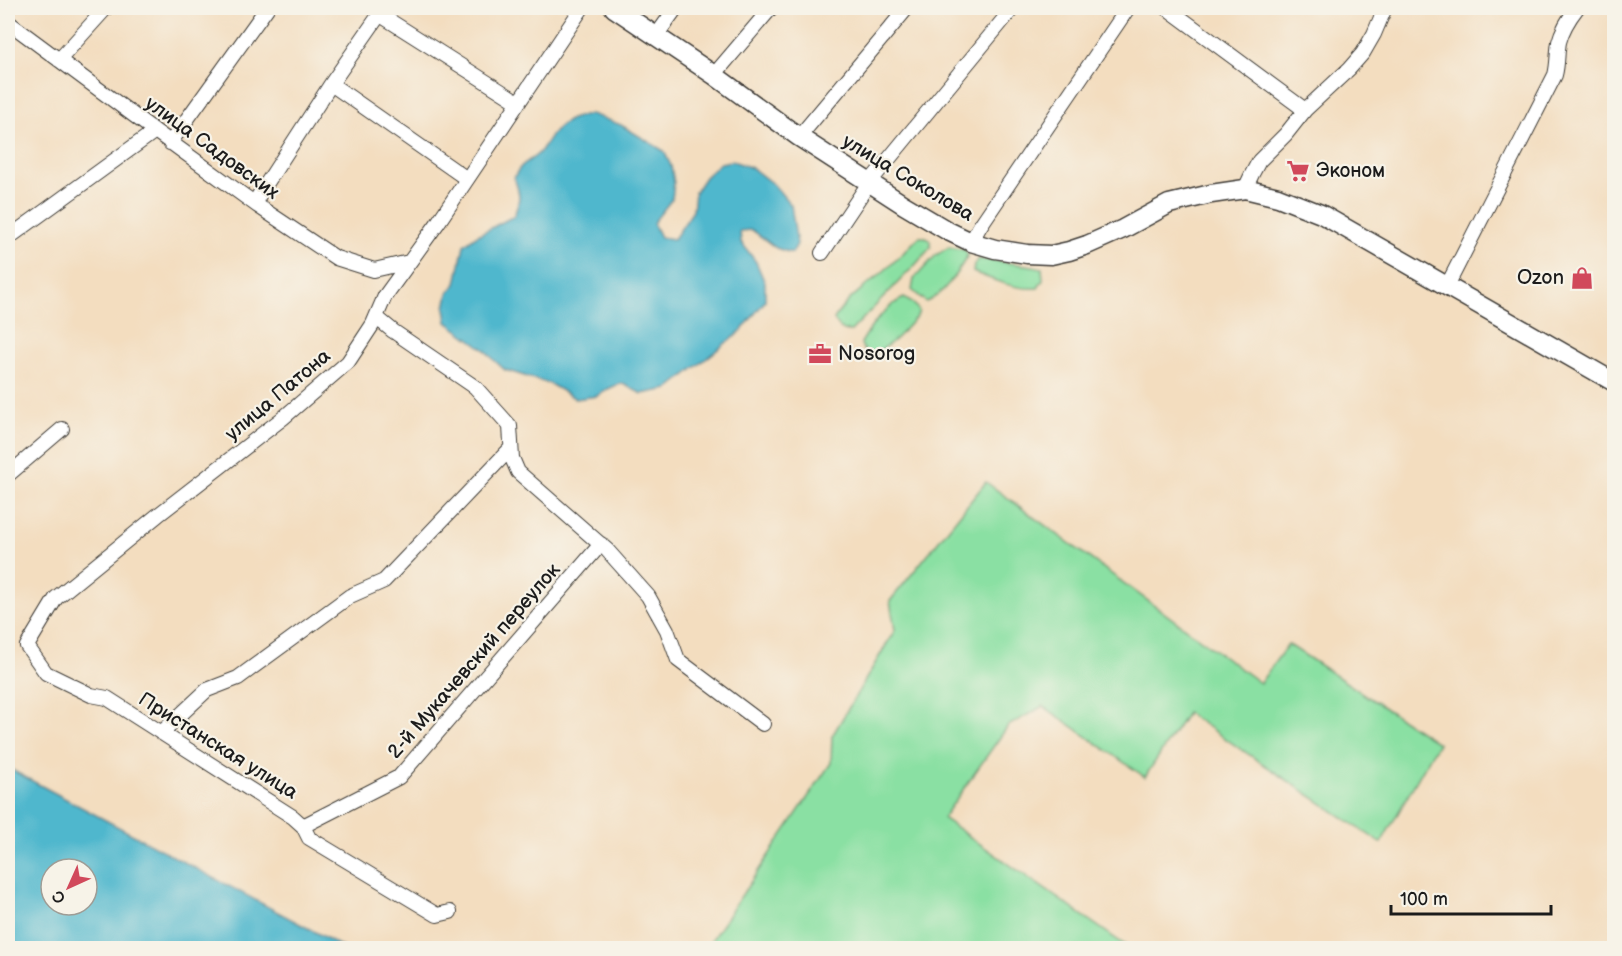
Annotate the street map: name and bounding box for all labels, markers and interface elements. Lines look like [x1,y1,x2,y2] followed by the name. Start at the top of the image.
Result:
[140,91,284,205] street label: улица Садовских
[838,129,978,227] street label: улица Соколова
[1285,158,1311,184] supermarket icon: Эконом
[1316,159,1385,183] place label: Эконом
[1569,265,1595,291] shop icon: Ozon
[1517,266,1564,290] place label: Ozon
[807,341,833,367] office icon: Nosorog
[838,342,915,366] place label: Nosorog
[220,344,336,446] street label: улица Патона
[383,558,566,764] street label: 2-й Мукачевский переулок
[134,687,302,805] street label: Пристанская улица
[39,857,99,917] north arrow
[1391,878,1552,916] scale bar
[49,886,70,907] text: С
[1400,889,1448,910] text: 100 m

